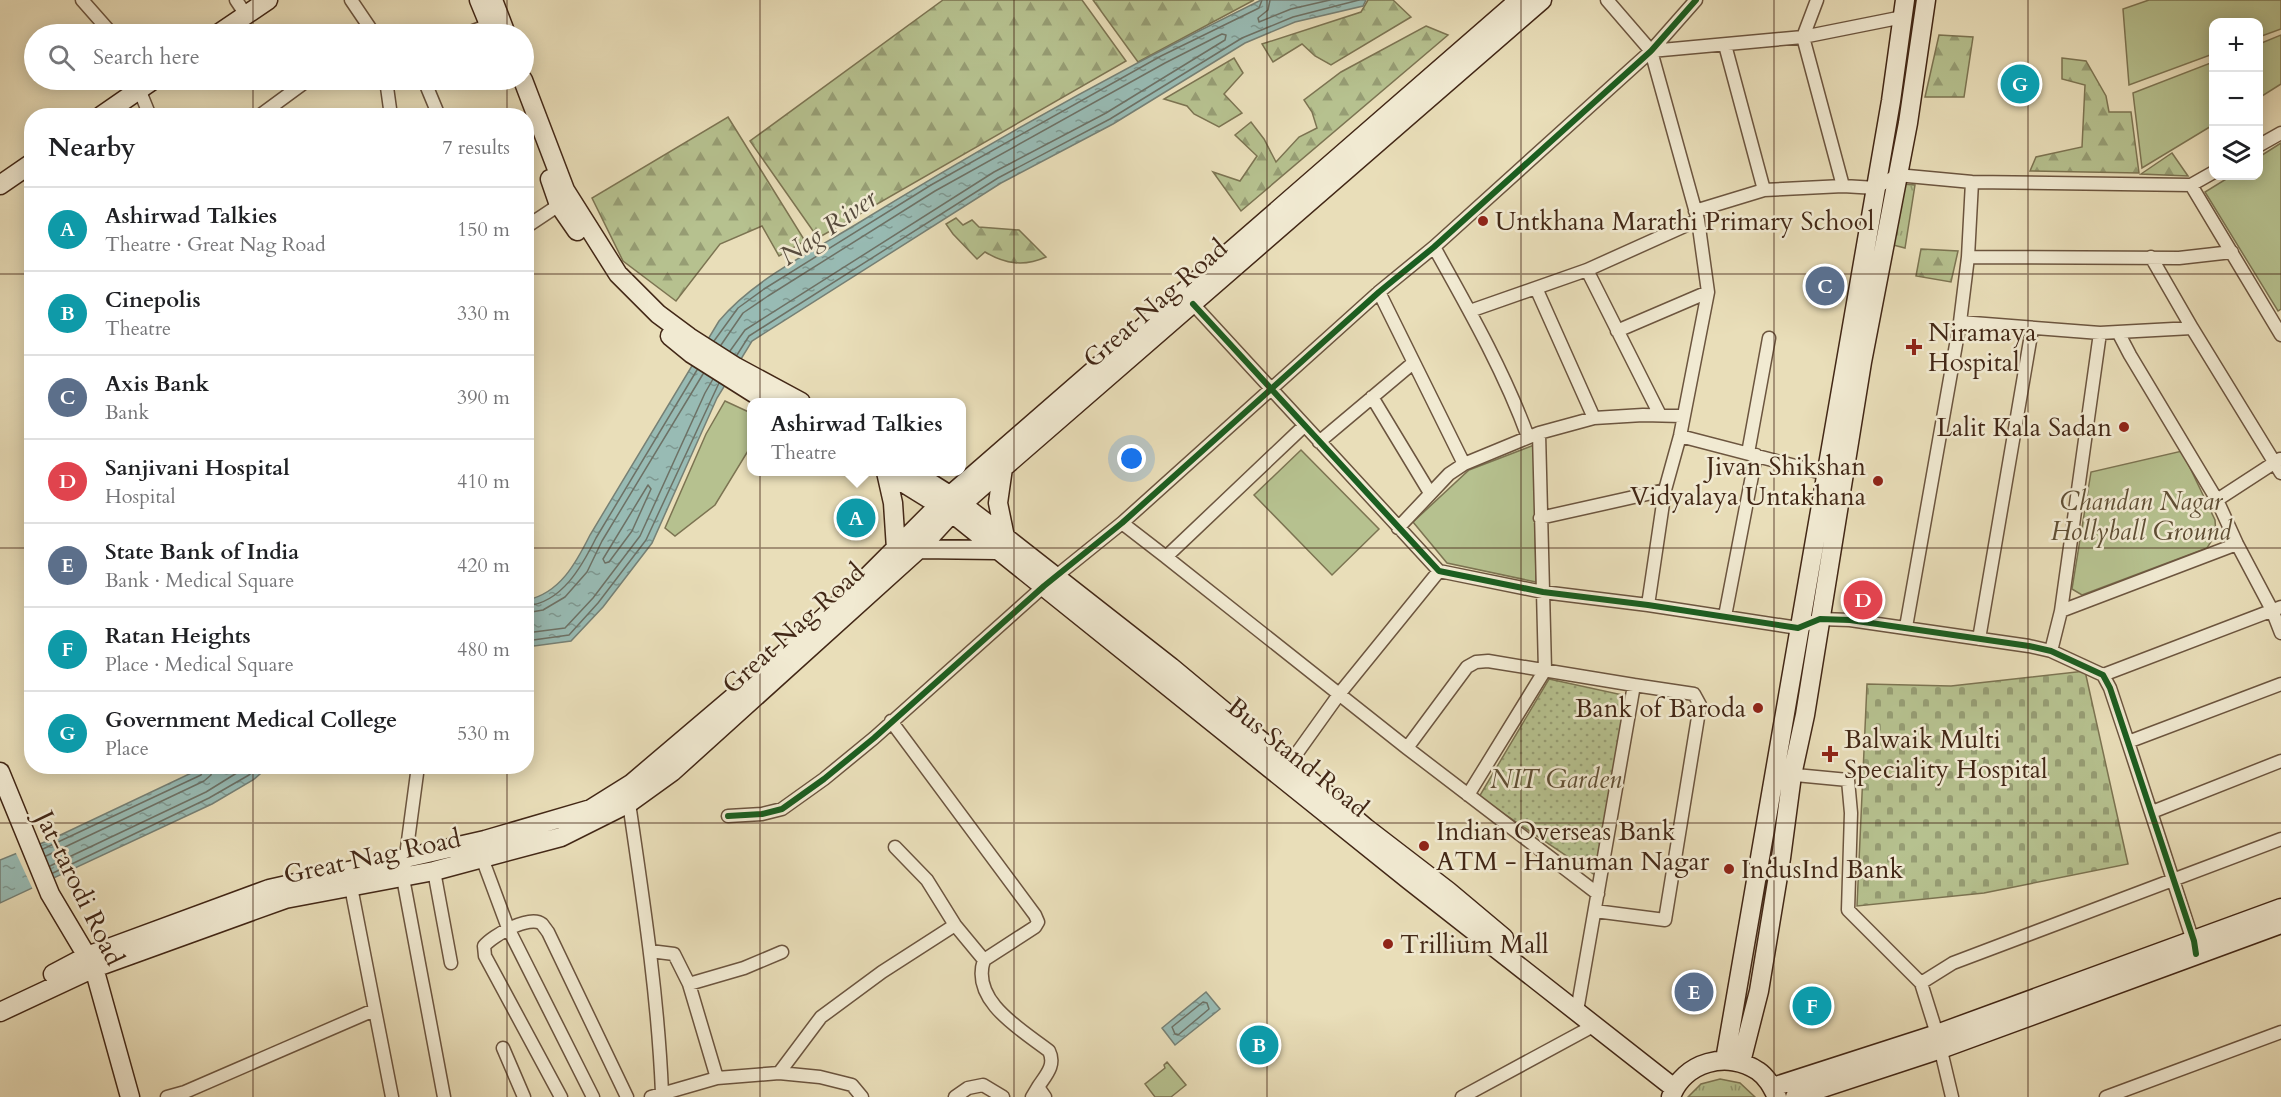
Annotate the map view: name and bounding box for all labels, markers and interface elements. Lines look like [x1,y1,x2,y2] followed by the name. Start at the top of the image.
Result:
[2209,18,2263,180] map controls
[2209,18,2263,72] button: +
[24,24,534,90] search box
[45,41,78,74] icon: search
[93,42,200,72] text: Search here
[2000,62,2040,106] pin: G
[2209,72,2263,126] button: −
[2209,126,2263,180] button: layers
[48,130,136,165] text: Nearby
[442,134,510,161] text: 7 results
[772,180,885,274] water label: Nag River
[105,201,277,231] text: Ashirwad Talkies
[1495,204,1875,239] place label: Untkhana Marathi Primary School
[1476,214,1490,228] marker: Untkhana Marathi Primary School
[60,216,75,243] text: A
[457,216,510,243] text: 150 m
[105,231,326,258] text: Theatre · Great Nag Road
[1076,231,1235,376] street label: Great Nag Road
[1806,264,1844,308] pin: C
[105,285,201,315] text: Cinepolis
[60,300,75,327] text: B
[457,300,510,327] text: 330 m
[105,315,171,342] text: Theatre
[1928,315,2036,380] place label: Niramaya Hospital
[1905,338,1923,356] marker: Niramaya Hospital
[105,369,209,399] text: Axis Bank
[60,384,75,411] text: C
[457,384,510,411] text: 390 m
[747,398,966,476] popup
[105,399,149,426] text: Bank
[770,409,943,439] text: Ashirwad Talkies
[1936,410,2112,445] place label: Lalit Kala Sadan
[2117,420,2131,434] marker: Lalit Kala Sadan
[770,439,836,466] text: Theatre
[1117,444,1146,473] your location
[1630,449,1866,514] place label: Jivan Shikshan Vidyalaya Untakhana
[105,453,290,483] text: Sanjivani Hospital
[59,468,76,495] text: D
[457,468,510,495] text: 410 m
[1871,474,1885,488] marker: Jivan Shikshan Vidyalaya Untakhana
[105,483,176,510] text: Hospital
[2051,484,2233,549] park label: Chandan Nagar Hollyball Ground
[836,496,876,540] pin: A
[105,537,299,567] text: State Bank of India
[61,552,74,579] text: E
[457,552,510,579] text: 420 m
[715,555,872,702] street label: Great Nag Road
[105,567,294,594] text: Bank · Medical Square
[1844,578,1882,622] pin: D
[105,621,251,651] text: Ratan Heights
[62,636,73,663] text: F
[457,636,510,663] text: 480 m
[105,651,294,678] text: Place · Medical Square
[1220,689,1376,825] street label: Bus Stand Road
[1575,691,1746,726] place label: Bank of Baroda
[1751,701,1765,715] marker: Bank of Baroda
[105,705,397,735] text: Government Medical College
[59,720,76,747] text: G
[457,720,510,747] text: 530 m
[1844,722,2048,787] place label: Balwaik Multi Speciality Hospital
[105,735,149,762] text: Place
[1821,745,1839,763] marker: Balwaik Multi Speciality Hospital
[1490,762,1622,797] park label: NIT Garden
[25,801,132,972] street label: Jat-tarodi Road
[1436,814,1710,879] place label: Indian Overseas Bank ATM - Hanuman Nagar
[280,821,464,892] street label: Great Nag Road
[1417,839,1431,853] marker: Indian Overseas Bank ATM - Hanuman Nagar
[1741,852,1904,887] place label: IndusInd Bank
[1722,862,1736,876] marker: IndusInd Bank
[1400,927,1549,962] place label: Trillium Mall
[1381,937,1395,951] marker: Trillium Mall
[1674,970,1714,1014] pin: E
[1792,984,1832,1028] pin: F
[1240,1022,1278,1068] pin: B

